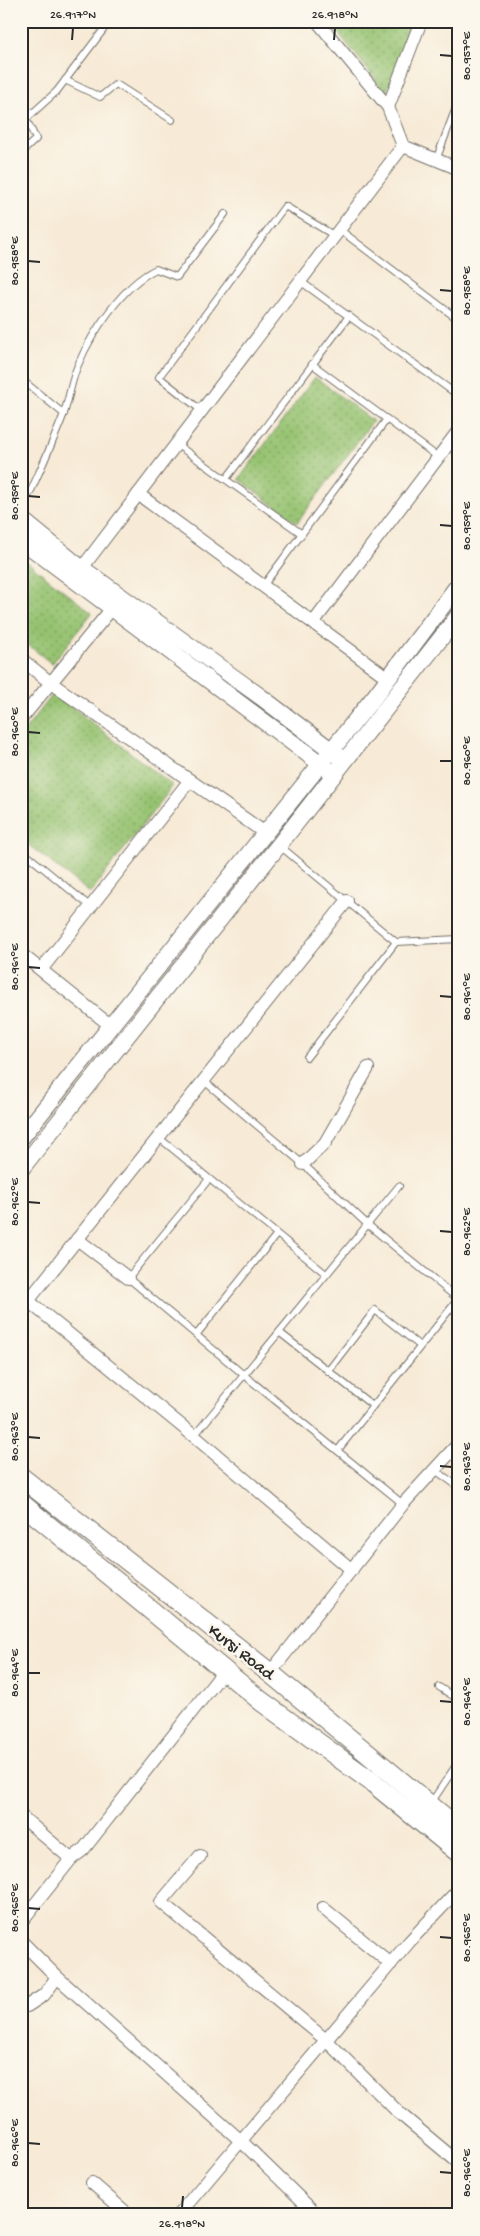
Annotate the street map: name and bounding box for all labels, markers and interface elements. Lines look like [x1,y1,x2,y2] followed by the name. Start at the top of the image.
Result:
[50,9,96,23] text: 26.917°N
[312,9,358,23] text: 26.918°N
[461,31,475,80] text: 80.957°E
[9,236,23,285] text: 80.958°E
[461,266,475,315] text: 80.958°E
[9,471,23,520] text: 80.959°E
[461,501,475,550] text: 80.959°E
[9,707,23,756] text: 80.960°E
[461,736,475,785] text: 80.960°E
[9,943,23,990] text: 80.961°E
[461,973,475,1020] text: 80.961°E
[9,1177,23,1226] text: 80.962°E
[461,1207,475,1256] text: 80.962°E
[9,1412,23,1461] text: 80.963°E
[461,1442,475,1491] text: 80.963°E
[203,1620,279,1686] street label: Kursi Road
[9,1649,23,1697] text: 80.964°E
[461,1678,475,1726] text: 80.964°E
[9,1883,23,1932] text: 80.965°E
[461,1913,475,1962] text: 80.965°E
[9,2118,23,2167] text: 80.966°E
[461,2148,475,2197] text: 80.966°E
[159,2218,205,2232] text: 26.918°N

